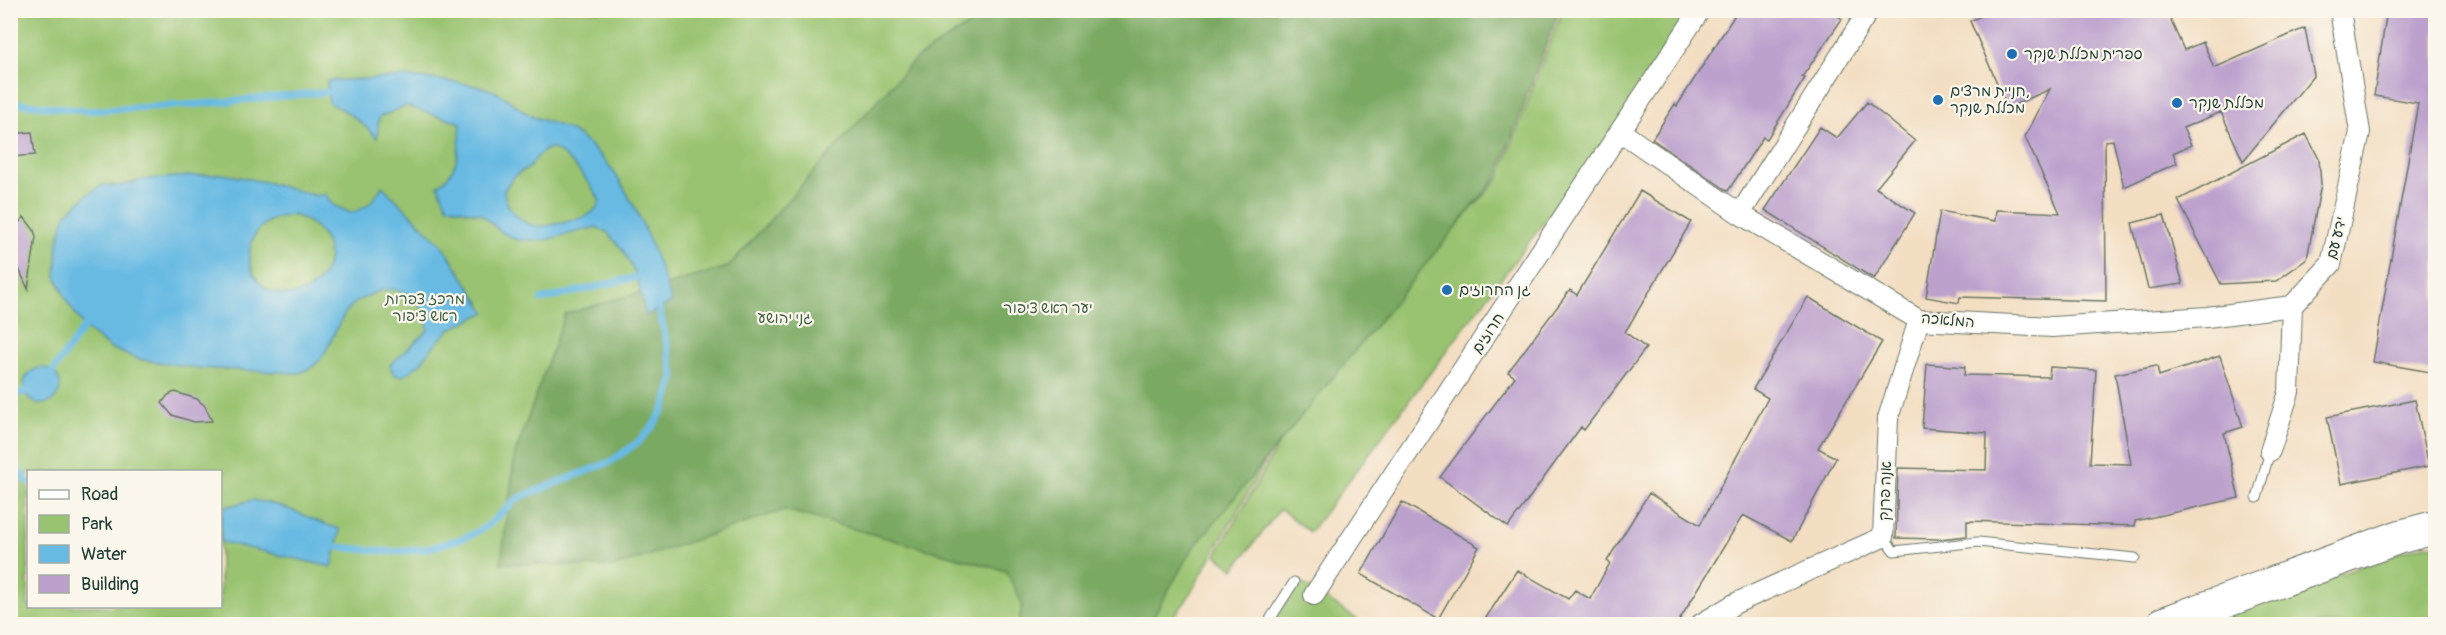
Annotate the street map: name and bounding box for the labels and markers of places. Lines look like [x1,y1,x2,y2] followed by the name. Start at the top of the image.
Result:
[2024,45,2143,64] place label: ספרית מכללת שנקר
[2005,47,2019,61] marker: ספרית מכללת שנקר
[1950,82,2029,118] place label: חניית מרצים, מכללת שנקר
[1931,93,1945,107] marker: חניית מרצים, מכללת שנקר
[2189,94,2264,113] place label: מכללת שנקר
[2170,96,2184,110] marker: מכללת שנקר
[1459,281,1531,300] place label: גן החרוזים
[1440,283,1454,297] marker: גן החרוזים

